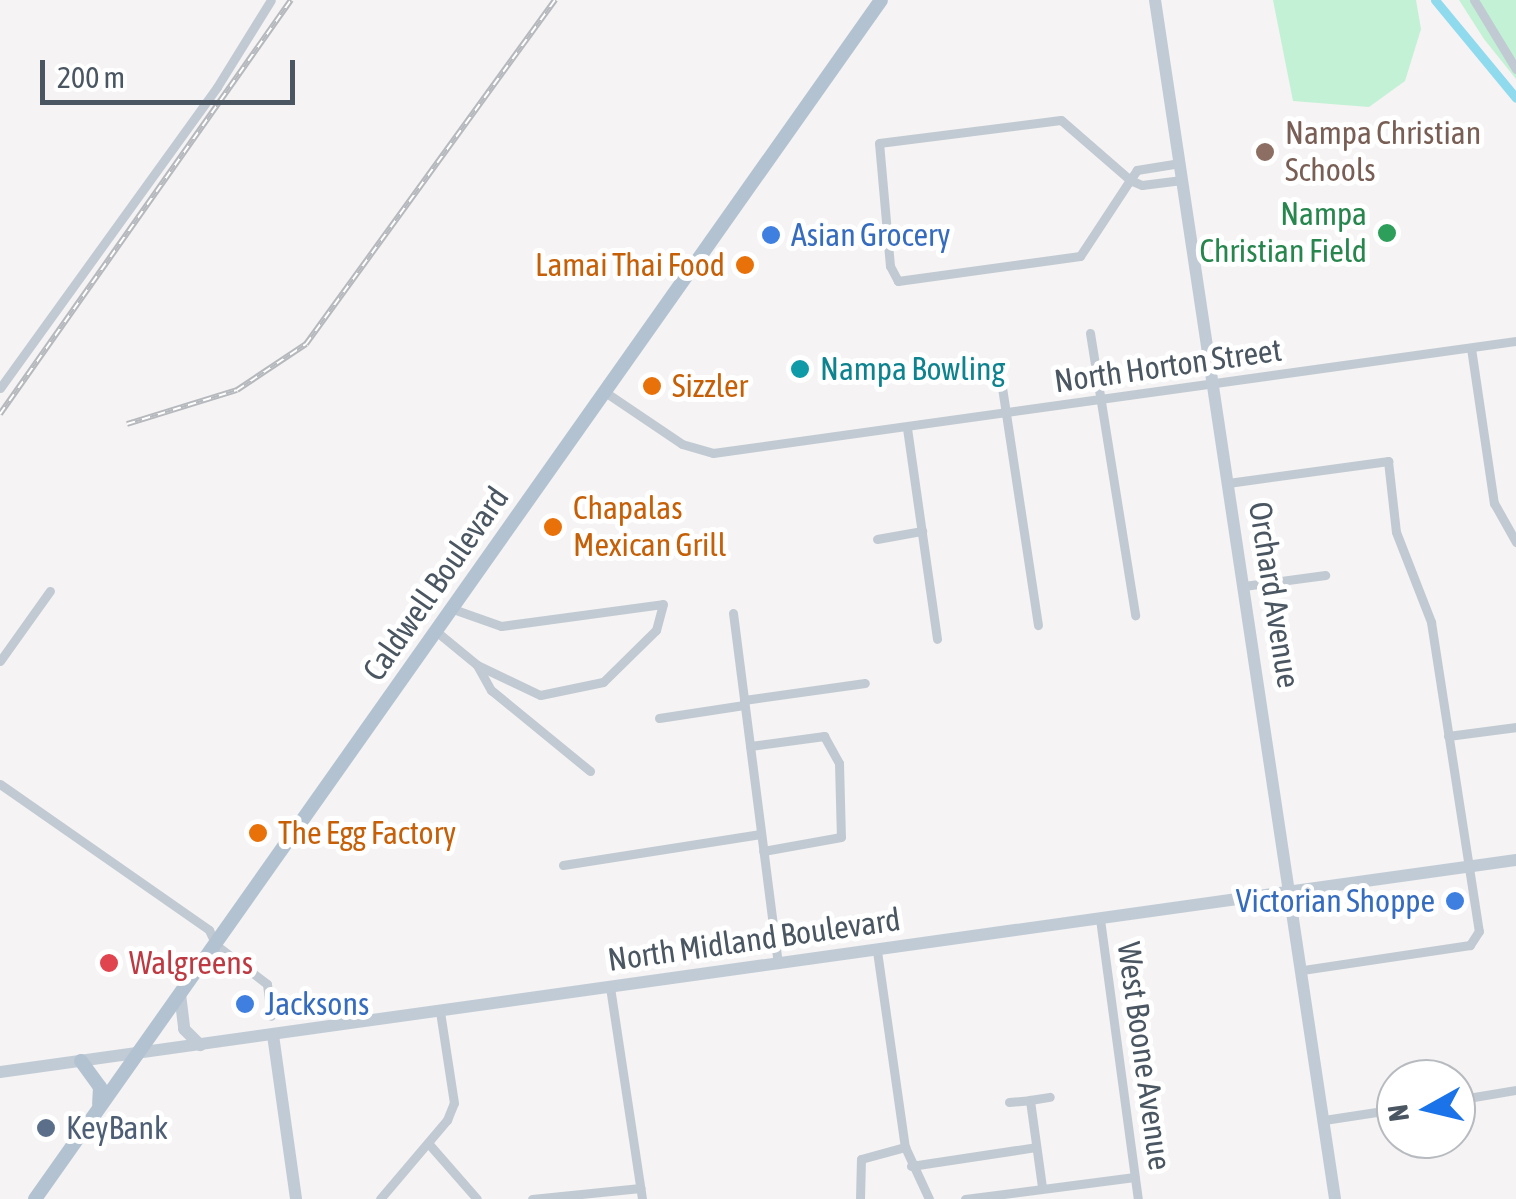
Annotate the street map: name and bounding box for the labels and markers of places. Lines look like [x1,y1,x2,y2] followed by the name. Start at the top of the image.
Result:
[1285,115,1481,190] place label: Nampa Christian Schools
[1254,141,1276,163] marker: Nampa Christian Schools
[1200,196,1367,271] place label: Nampa Christian Field
[791,216,951,254] place label: Asian Grocery
[1376,222,1398,244] marker: Nampa Christian Field
[760,224,782,246] marker: Asian Grocery
[535,246,725,284] place label: Lamai Thai Food
[734,254,756,276] marker: Lamai Thai Food
[820,350,1005,388] place label: Nampa Bowling
[789,358,811,380] marker: Nampa Bowling
[672,367,748,405] place label: Sizzler
[641,375,663,397] marker: Sizzler
[573,490,726,565] place label: Chapalas Mexican Grill
[542,516,564,538] marker: Chapalas Mexican Grill
[278,814,456,852] place label: The Egg Factory
[247,822,269,844] marker: The Egg Factory
[1236,882,1435,920] place label: Victorian Shoppe
[1444,890,1466,912] marker: Victorian Shoppe
[129,944,253,982] place label: Walgreens
[98,952,120,974] marker: Walgreens
[265,985,369,1023] place label: Jacksons
[234,993,256,1015] marker: Jacksons
[66,1109,168,1147] place label: KeyBank
[35,1117,57,1139] marker: KeyBank

